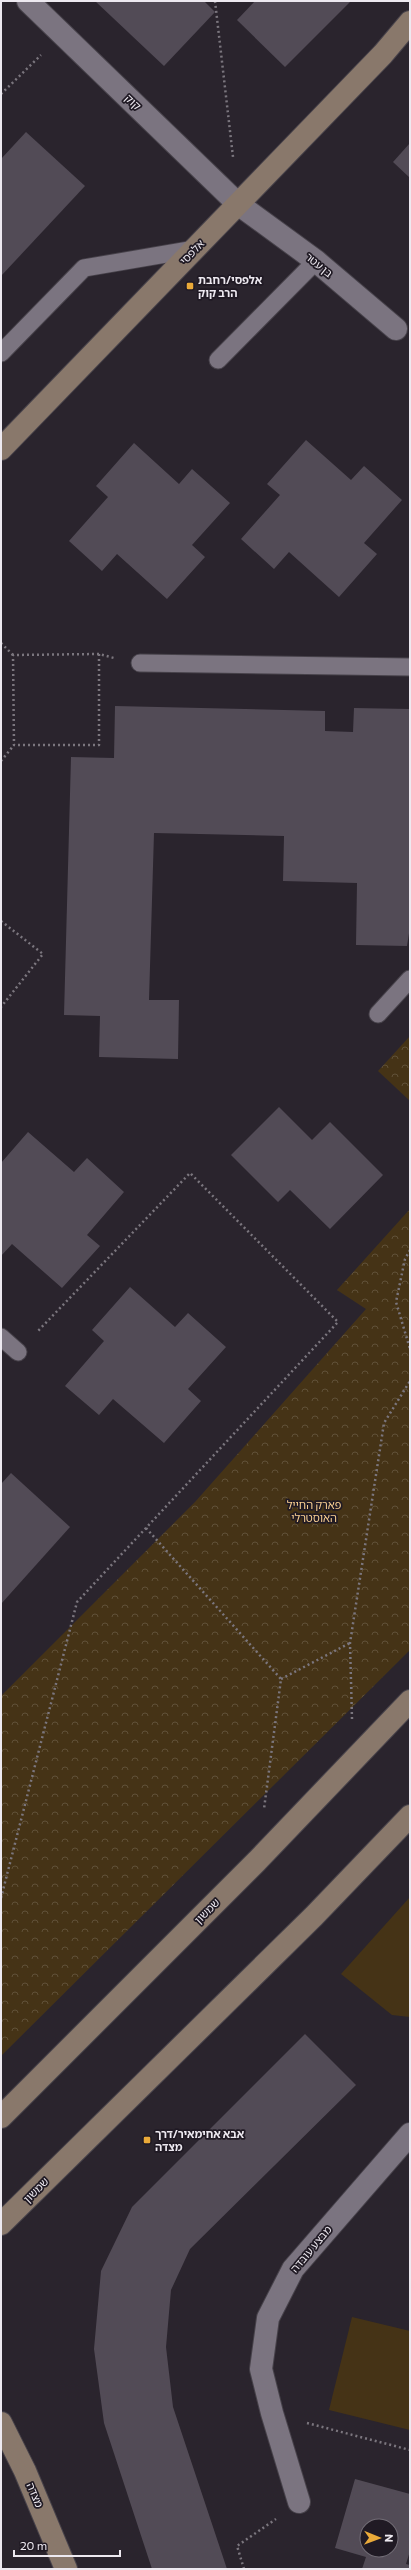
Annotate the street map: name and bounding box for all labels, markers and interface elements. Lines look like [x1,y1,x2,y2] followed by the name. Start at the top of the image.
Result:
[123,91,144,112] street label: קוק
[177,237,207,267] street label: אלפסי
[303,250,335,279] street label: בן עטר
[198,273,263,299] place label: אלפסי/רחבת הרב קוק
[185,281,195,291] marker: אלפסי/רחבת הרב קוק
[287,1498,342,1524] park label: פארק החייל האוסטרלי
[191,1895,222,1926] street label: שמשון
[155,2127,245,2153] place label: אבא אחימאיר/דרך מצדה
[142,2135,152,2145] marker: אבא אחימאיר/דרך מצדה
[20,2174,51,2205] street label: שמשון
[287,2223,334,2275] street label: מבצע עובדה
[24,2480,46,2509] street label: מצדה
[359,2518,399,2558] north arrow
[14,2532,120,2558] scale bar
[383,2534,396,2542] text: N
[20,2538,47,2552] text: 20 m

